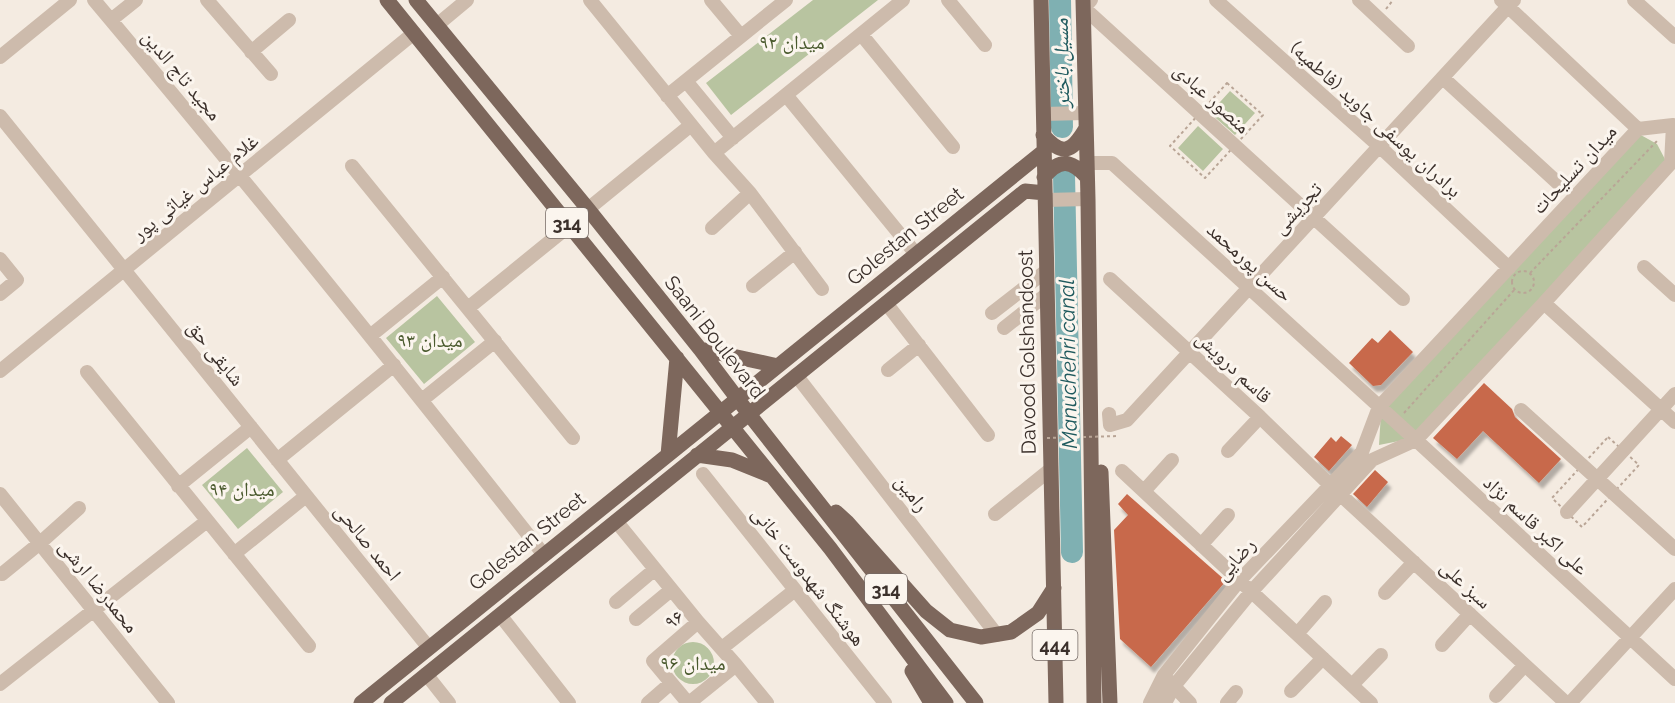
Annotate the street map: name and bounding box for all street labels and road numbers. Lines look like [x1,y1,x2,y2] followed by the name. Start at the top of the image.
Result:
[136,25,227,126] street label: مجید تاج الدین
[1285,36,1467,202] street label: برادران یوسفی جاوید (فاطمیه)
[1169,58,1255,138] street label: منصور عبادی
[1527,119,1621,219] street label: میدان تسلیحات
[126,129,264,247] street label: غلام عباس غیاثی ‌پور
[1267,177,1327,239] street label: تجریشی
[842,182,968,290] street label: Golestan Street
[546,208,588,238] road number: 314
[1202,217,1298,307] street label: حسن پورمحمد
[1013,249,1041,454] street label: Davood Golshandoost
[660,271,770,403] street label: Saani Boulevard
[182,315,250,391] street label: شایقی حق
[1190,326,1277,410] street label: قاسم درویش
[890,470,934,516] street label: رامین
[1477,470,1593,581] street label: علی اکبر قاسم نژاد
[464,487,590,595] street label: Golestan Street
[330,499,406,585] street label: احمد صالحی
[747,501,871,651] street label: هوشنگ شهدوست خانی
[1210,533,1260,585] street label: رضایی
[54,534,144,638] street label: محمدرضا ارشی
[1436,554,1496,614] street label: سبز علی
[865,574,907,604] road number: 314
[660,604,688,634] street label: ۹۶
[1032,630,1078,660] road number: 444

